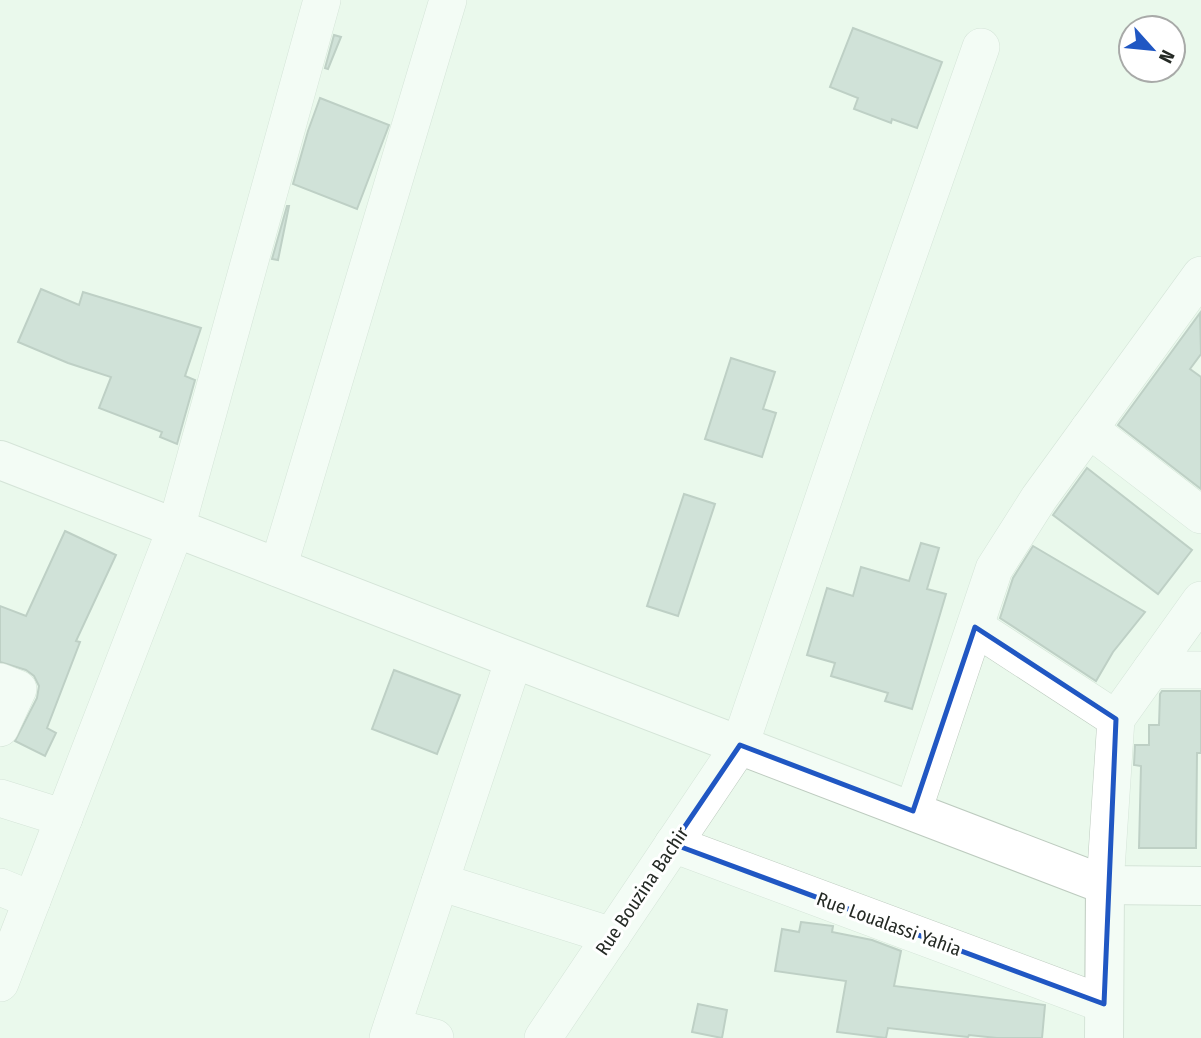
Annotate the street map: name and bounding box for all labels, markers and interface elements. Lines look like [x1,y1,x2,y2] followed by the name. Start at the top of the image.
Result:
[1117,14,1187,84] north arrow
[1154,46,1180,67] text: N
[591,822,694,960] street label: Rue Bouzina Bachir
[814,887,964,961] street label: Rue Loualassi Yahia

